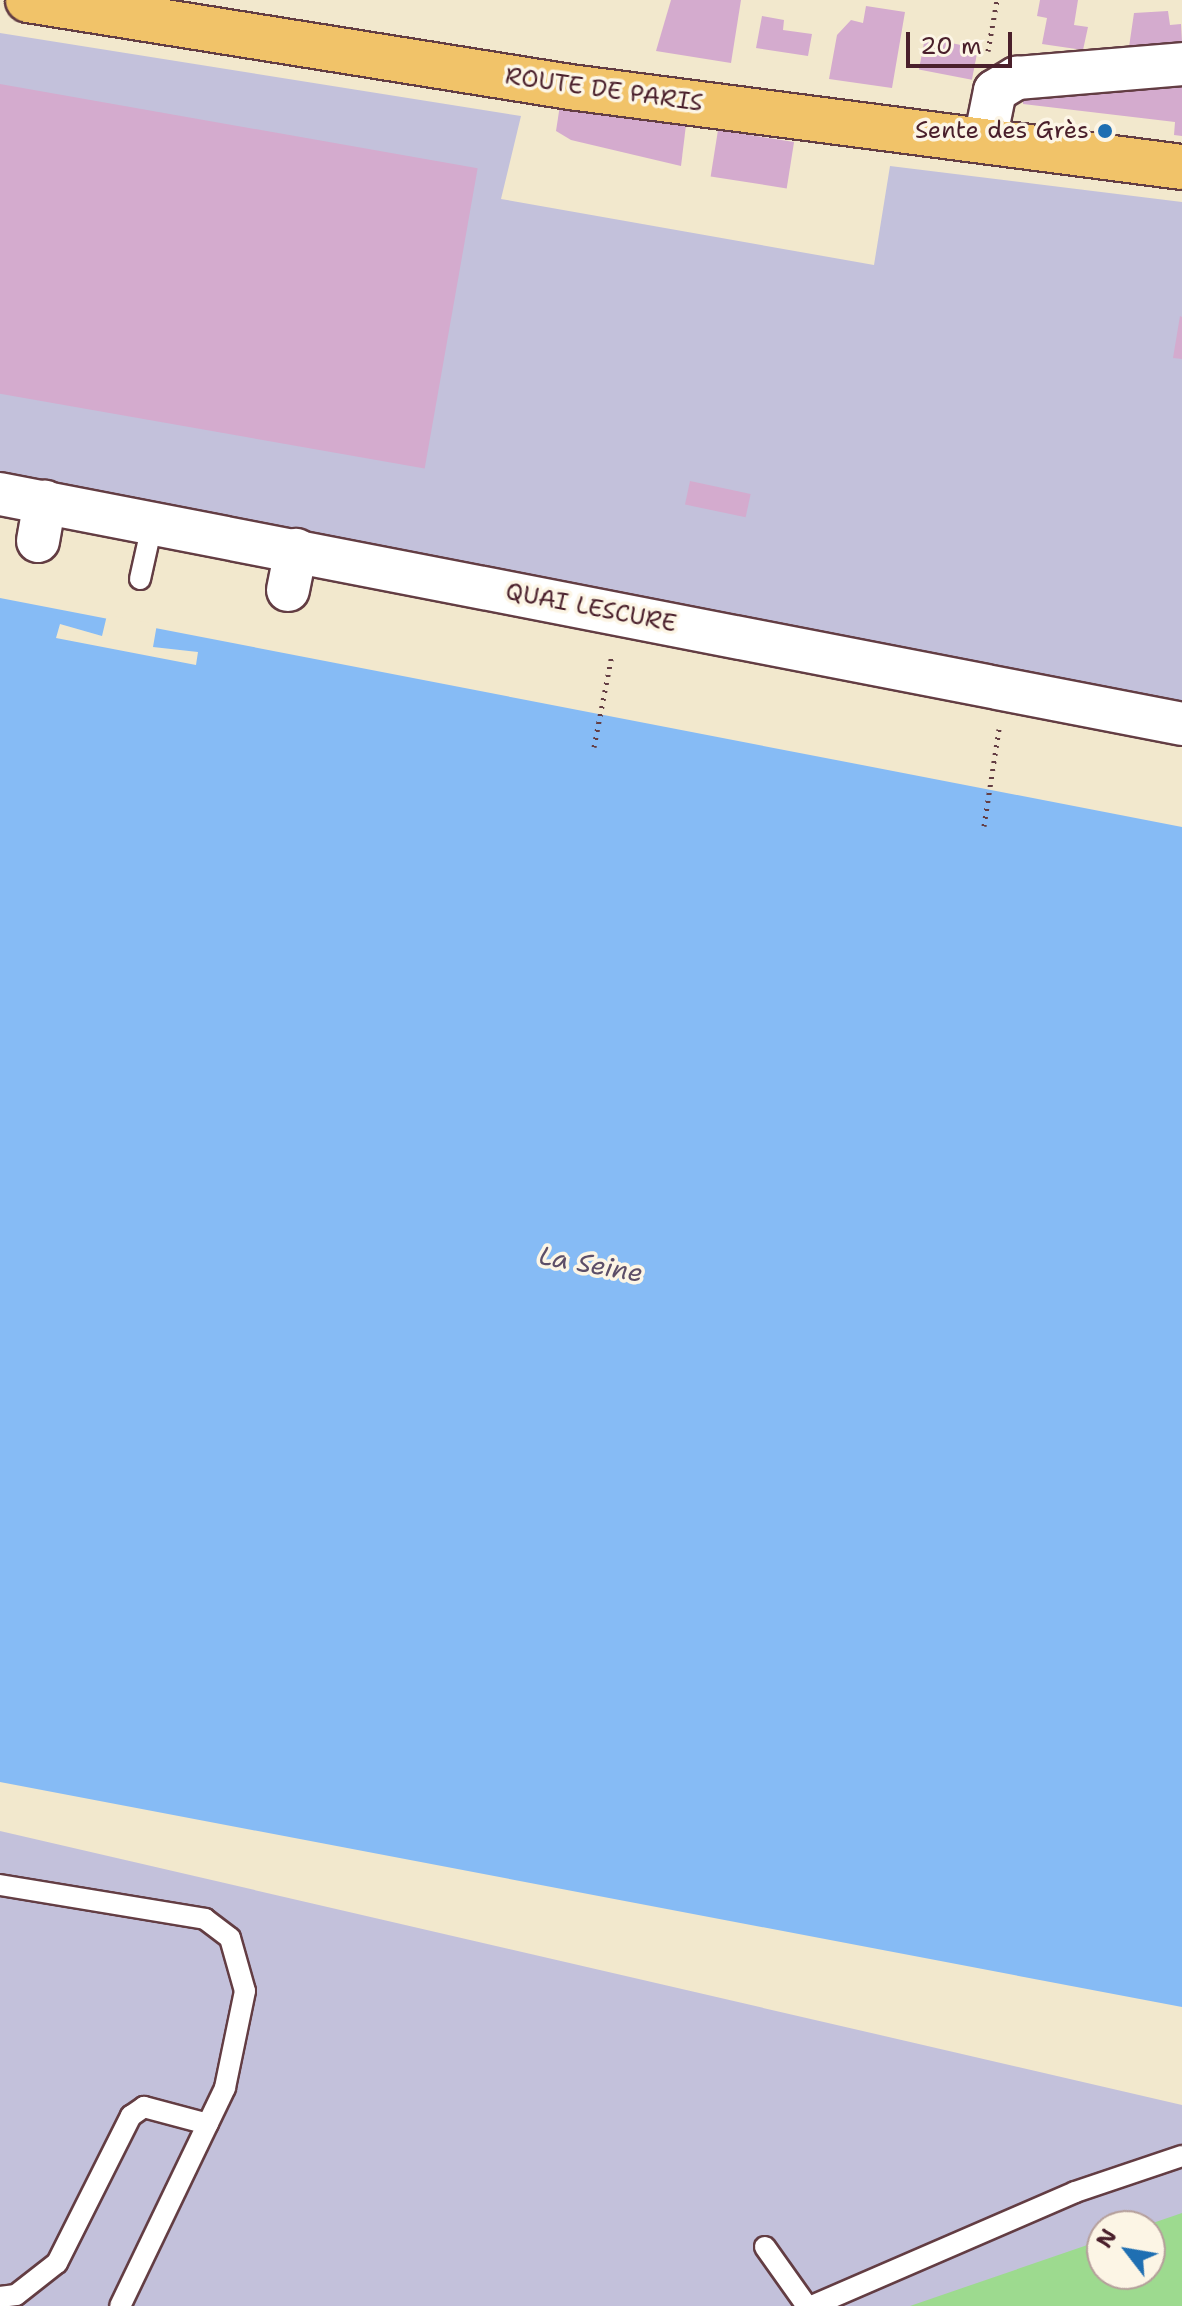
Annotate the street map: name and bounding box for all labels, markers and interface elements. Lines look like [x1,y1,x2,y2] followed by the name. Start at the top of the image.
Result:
[910,16,1016,66] scale bar
[920,30,982,62] text: 20 m
[503,62,705,118] street label: ROUTE DE PARIS
[915,117,1089,145] place label: Sente des Grès
[1096,122,1114,140] marker: Sente des Grès
[503,577,679,639] street label: QUAI LESCURE
[537,1240,645,1288] water label: La Seine
[1086,2210,1166,2290] north arrow
[1090,2223,1124,2253] text: N

